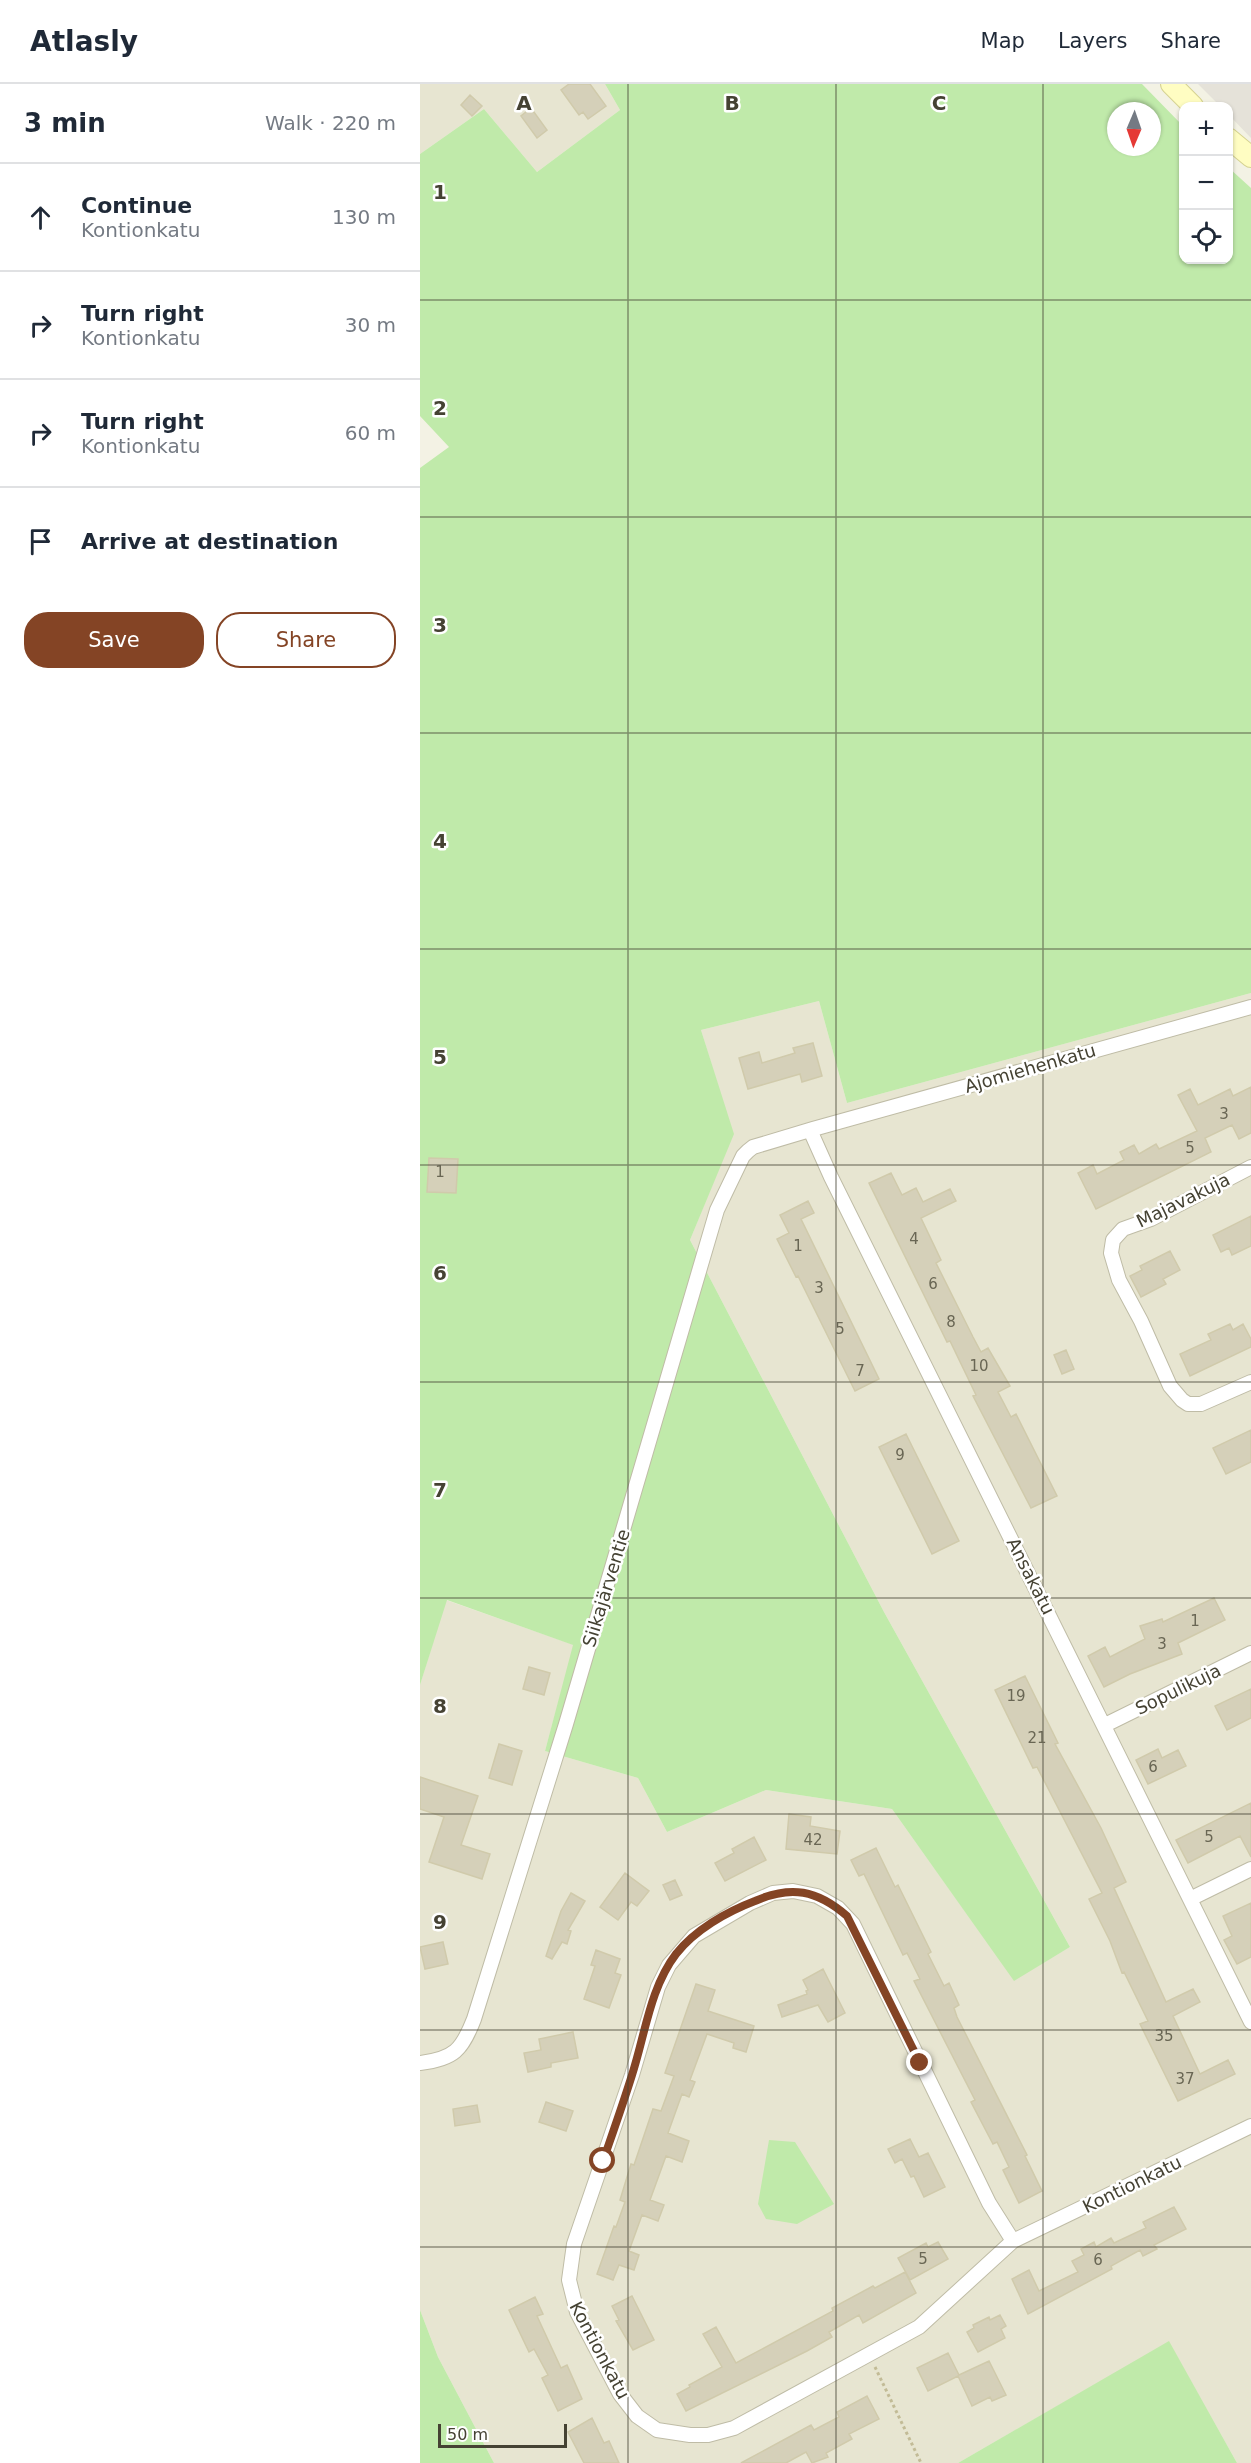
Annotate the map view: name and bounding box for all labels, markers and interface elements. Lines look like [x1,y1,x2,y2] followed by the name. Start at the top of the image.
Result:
[30,25,138,58] text: Atlasly
[981,29,1025,53] text: Map
[1058,29,1127,53] text: Layers
[1160,29,1221,53] text: Share
[516,91,532,115] text: A
[724,91,740,115] text: B
[932,91,946,115] text: C
[1107,102,1161,156] north arrow
[1179,102,1233,264] map controls
[1179,102,1233,156] button: +
[24,108,106,138] text: 3 min
[265,111,396,135] text: Walk · 220 m
[1179,156,1233,210] button: −
[433,180,447,204] text: 1
[81,193,192,218] text: Continue
[24,201,57,234] icon: ahead
[332,205,396,229] text: 130 m
[1179,210,1233,264] button: locate
[81,218,200,242] text: Kontionkatu
[81,301,204,326] text: Turn right
[24,309,57,342] icon: right
[345,313,396,337] text: 30 m
[81,326,200,350] text: Kontionkatu
[433,396,447,420] text: 2
[81,409,204,434] text: Turn right
[24,417,57,450] icon: right
[345,421,396,445] text: 60 m
[81,434,200,458] text: Kontionkatu
[24,525,57,558] icon: arrive
[81,529,338,554] text: Arrive at destination
[24,612,204,668] button: Save
[216,612,396,668] button: Share
[433,613,447,637] text: 3
[433,829,447,853] text: 4
[962,1039,1098,1097] street label: Ajomiehenkatu
[433,1045,447,1069] text: 5
[1219,1105,1229,1123] house number: 3
[1185,1139,1195,1157] house number: 5
[435,1163,445,1181] house number: 1
[1133,1168,1233,1232] street label: Majavakuja
[909,1230,919,1248] house number: 4
[793,1237,803,1255] house number: 1
[433,1261,447,1285] text: 6
[928,1275,938,1293] house number: 6
[814,1279,824,1297] house number: 3
[946,1313,956,1331] house number: 8
[835,1320,845,1338] house number: 5
[969,1357,989,1375] house number: 10
[855,1362,865,1380] house number: 7
[895,1446,905,1464] house number: 9
[433,1478,447,1502] text: 7
[578,1526,634,1650] street label: Siikajärventie
[1003,1534,1059,1618] street label: Ansakatu
[1190,1612,1200,1630] house number: 1
[1157,1635,1167,1653] house number: 3
[1132,1659,1224,1719] street label: Sopulikuja
[1006,1687,1026,1705] house number: 19
[433,1694,447,1718] text: 8
[1027,1729,1047,1747] house number: 21
[1148,1758,1158,1776] house number: 6
[1204,1828,1214,1846] house number: 5
[803,1831,823,1849] house number: 42
[433,1910,447,1934] text: 9
[1154,2027,1174,2045] house number: 35
[906,2049,932,2075] route end
[1175,2070,1195,2088] house number: 37
[589,2147,615,2173] route start
[1079,2151,1185,2217] street label: Kontionkatu
[918,2250,928,2268] house number: 5
[1093,2251,1103,2269] house number: 6
[566,2298,634,2402] street label: Kontionkatu
[438,2421,567,2448] scale bar
[447,2425,488,2444] text: 50 m

